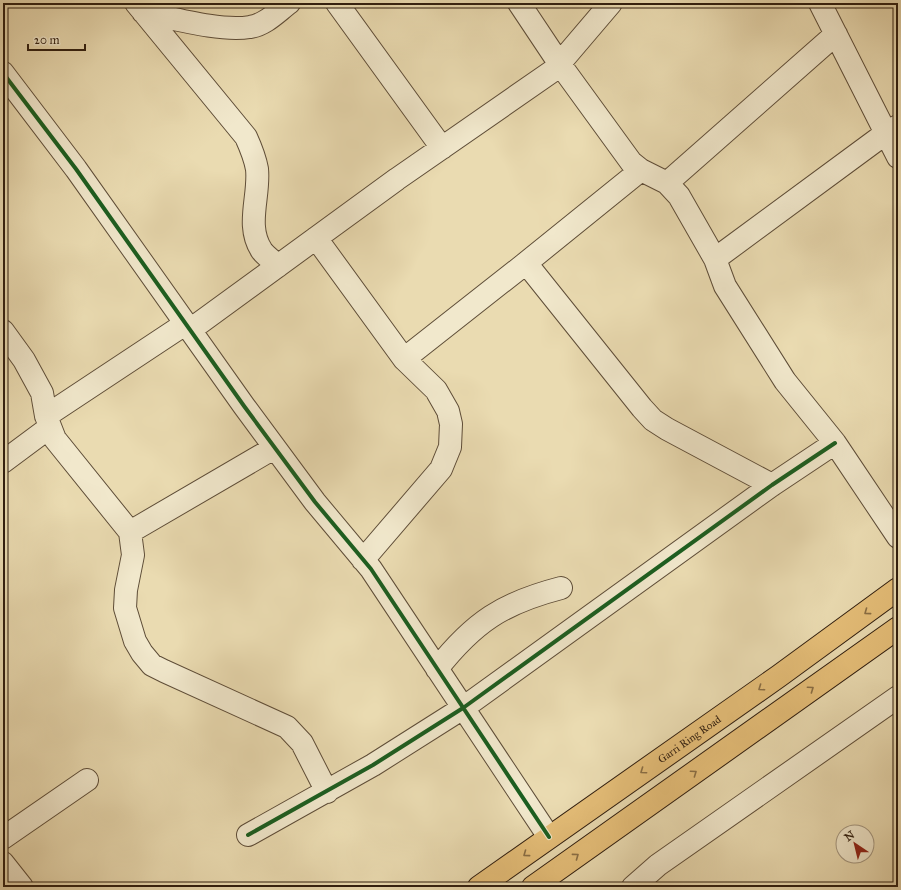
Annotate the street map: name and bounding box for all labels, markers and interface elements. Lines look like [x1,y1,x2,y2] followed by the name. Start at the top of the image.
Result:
[28,26,85,52] scale bar
[34,33,60,47] text: 20 m
[864,607,871,614] one-way arrow
[759,683,766,690] one-way arrow
[807,686,814,694] one-way arrow
[655,712,724,766] street label: Garri Ring Road
[641,766,648,773] one-way arrow
[689,770,696,777] one-way arrow
[835,824,875,864] north arrow
[842,828,858,844] text: N
[523,849,530,856] one-way arrow
[572,854,579,861] one-way arrow

